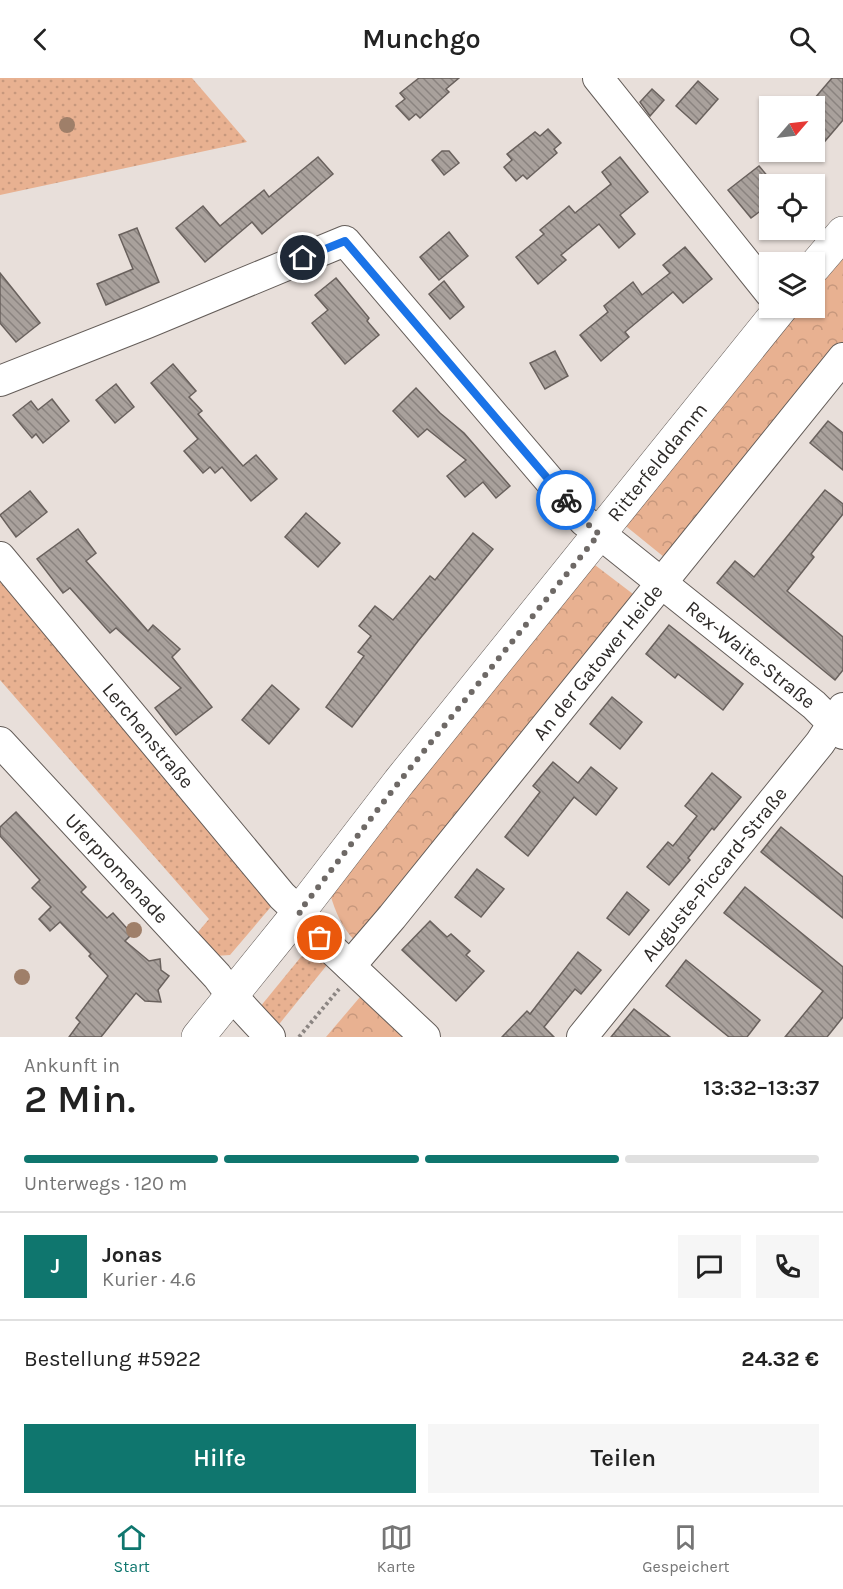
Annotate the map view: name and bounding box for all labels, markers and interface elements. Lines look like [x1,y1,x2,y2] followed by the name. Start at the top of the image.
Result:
[24,23,57,56] icon: back
[362,23,481,55] text: Munchgo
[786,23,819,56] icon: search
[759,96,825,162] north arrow
[759,96,825,318] map controls
[759,174,825,240] button: locate
[277,232,328,283] pin
[286,241,319,274] icon: home
[759,252,825,318] button: layers
[602,398,712,526] street label: Ritterfelddamm
[536,470,596,530] courier
[550,484,583,517] icon: bike
[528,580,667,745] street label: An der Gatower Heide
[681,596,820,713] street label: Rex-Waite-Straße
[98,678,199,793] street label: Lerchenstraße
[637,782,792,966] street label: Auguste-Piccard-Straße
[60,808,174,928] street label: Uferpromenade
[294,912,345,963] pin
[303,921,336,954] icon: bag
[24,1054,120,1077] text: Ankunft in
[703,1075,819,1101] text: 13:32–13:37
[24,1076,135,1122] text: 2 Min.
[24,1172,187,1195] text: Unterwegs · 120 m
[678,1235,741,1298] button: chat
[756,1235,819,1298] button: phone
[102,1242,162,1268] text: Jonas
[51,1253,60,1279] text: J
[102,1268,196,1291] text: Kurier · 4.6
[24,1346,201,1372] text: Bestellung #5922
[741,1346,819,1372] text: 24.32 €
[24,1424,416,1493] button: Hilfe
[428,1424,819,1493] button: Teilen
[113,1521,150,1576] tab: Start
[377,1521,415,1576] tab: Karte
[642,1521,730,1576] tab: Gespeichert

